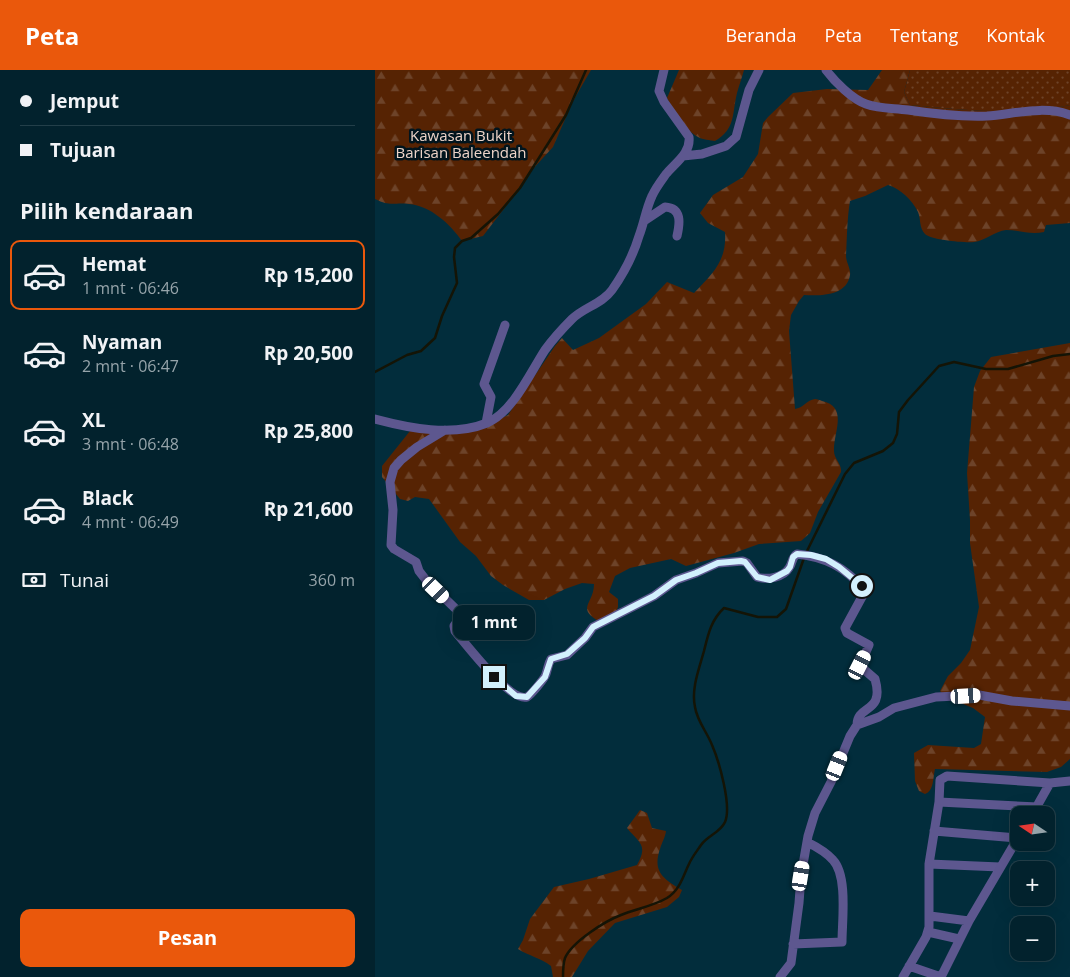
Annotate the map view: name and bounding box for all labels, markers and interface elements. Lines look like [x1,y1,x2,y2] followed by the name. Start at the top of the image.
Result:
[25,19,79,52] text: Peta
[725,23,797,47] text: Beranda
[825,23,862,47] text: Peta
[890,23,958,47] text: Tentang
[986,23,1045,47] text: Kontak
[50,88,119,114] text: Jemput
[395,125,527,162] park label: Kawasan Bukit Barisan Baleendah
[50,137,116,163] text: Tujuan
[20,195,193,225] text: Pilih kendaraan
[82,251,146,277] text: Hemat
[22,253,67,298] icon: car
[264,262,353,288] text: Rp 15,200
[82,277,179,299] text: 1 mnt · 06:46
[82,329,162,355] text: Nyaman
[22,331,67,376] icon: car
[264,340,353,366] text: Rp 20,500
[82,355,179,377] text: 2 mnt · 06:47
[82,407,105,433] text: XL
[22,409,67,454] icon: car
[264,418,353,444] text: Rp 25,800
[82,433,179,455] text: 3 mnt · 06:48
[82,485,134,511] text: Black
[22,487,67,532] icon: car
[264,496,353,522] text: Rp 21,600
[82,511,179,533] text: 4 mnt · 06:49
[20,566,48,594] icon: cash
[60,567,109,593] text: Tunai
[309,569,355,591] text: 360 m
[419,574,452,606] car
[851,575,873,597] route start
[453,604,535,640] callout: 1 mnt
[471,611,517,633] text: 1 mnt
[846,648,873,682] car
[483,666,505,688] route end
[950,688,981,704] car
[824,749,849,783] car
[1010,806,1055,851] north arrow
[1010,806,1055,961] map controls
[791,860,810,892] car
[1010,861,1055,906] button: +
[20,909,355,967] button: Pesan
[1010,916,1055,961] button: −

